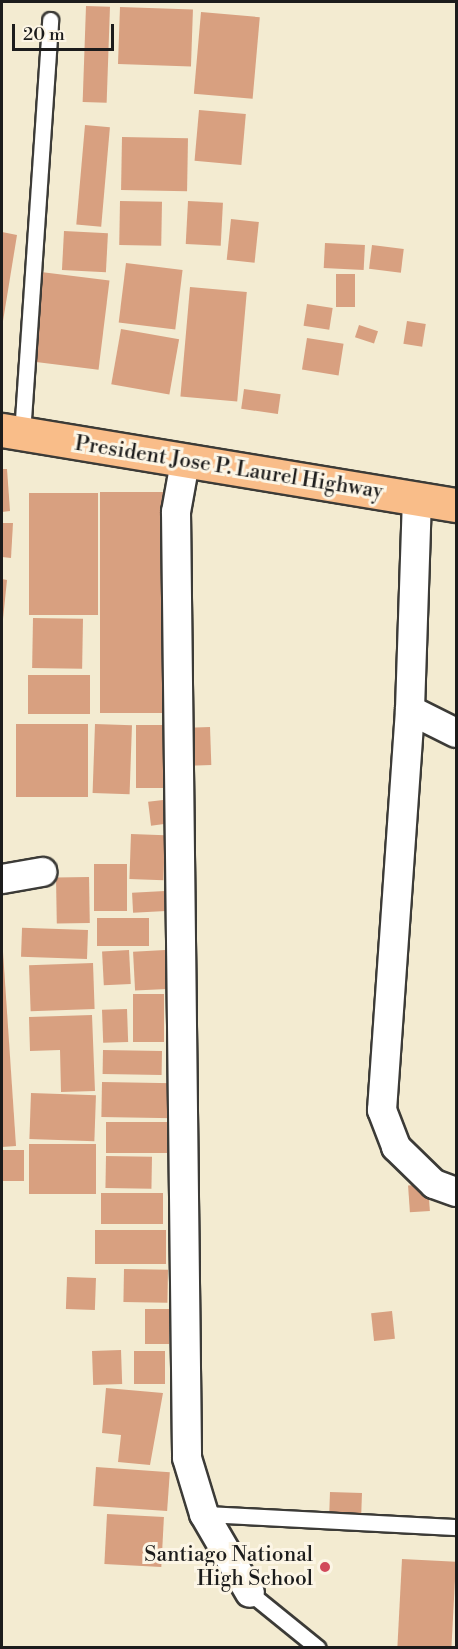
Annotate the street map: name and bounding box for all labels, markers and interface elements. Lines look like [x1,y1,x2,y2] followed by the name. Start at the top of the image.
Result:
[15,12,117,50] scale bar
[23,23,65,46] text: 20 m
[73,431,385,505] street label: President Jose P. Laurel Highway
[144,1542,313,1592] place label: Santiago National High School
[318,1560,332,1574] marker: Santiago National High School

